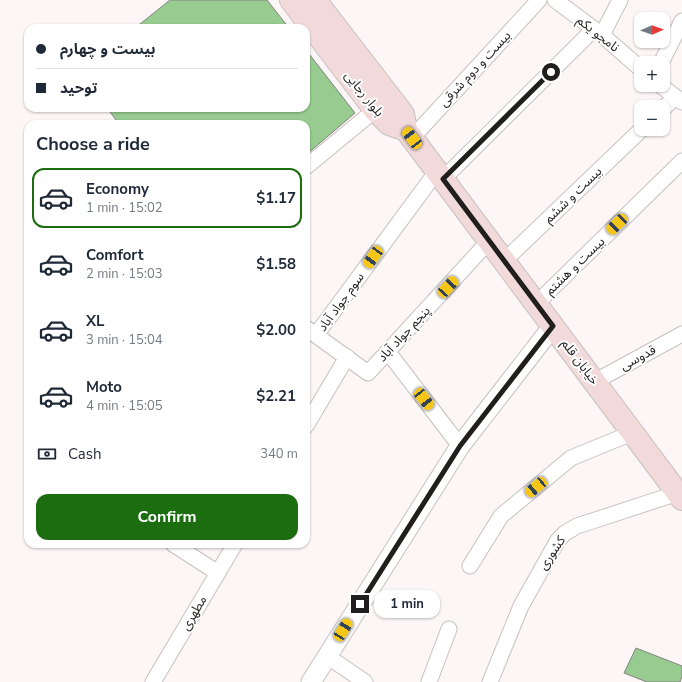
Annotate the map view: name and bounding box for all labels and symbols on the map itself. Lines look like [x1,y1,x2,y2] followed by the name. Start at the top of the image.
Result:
[572,12,623,57] street label: نامجو یکم
[634,12,670,48] north arrow
[435,27,515,111] street label: بیست و دوم شرقی
[542,63,560,81] route start
[340,67,388,121] street label: بلوار رجایی
[400,125,424,151] car
[540,163,607,228] street label: بیست و ششم
[604,211,630,237] car
[541,233,610,300] street label: بیست و هشتم
[361,244,385,270] car
[313,269,369,335] street label: سوم جواد آباد
[435,274,461,300] car
[373,302,435,367] street label: پنجم جواد آباد
[556,335,603,389] street label: خیابان قلم
[617,341,659,375] street label: قدوسی
[412,386,436,412] car
[523,475,549,499] car
[534,532,570,573] street label: کشوری
[374,590,440,618] callout: 1 min
[177,592,212,634] street label: مطهری
[351,595,369,613] route end
[332,617,354,643] car

